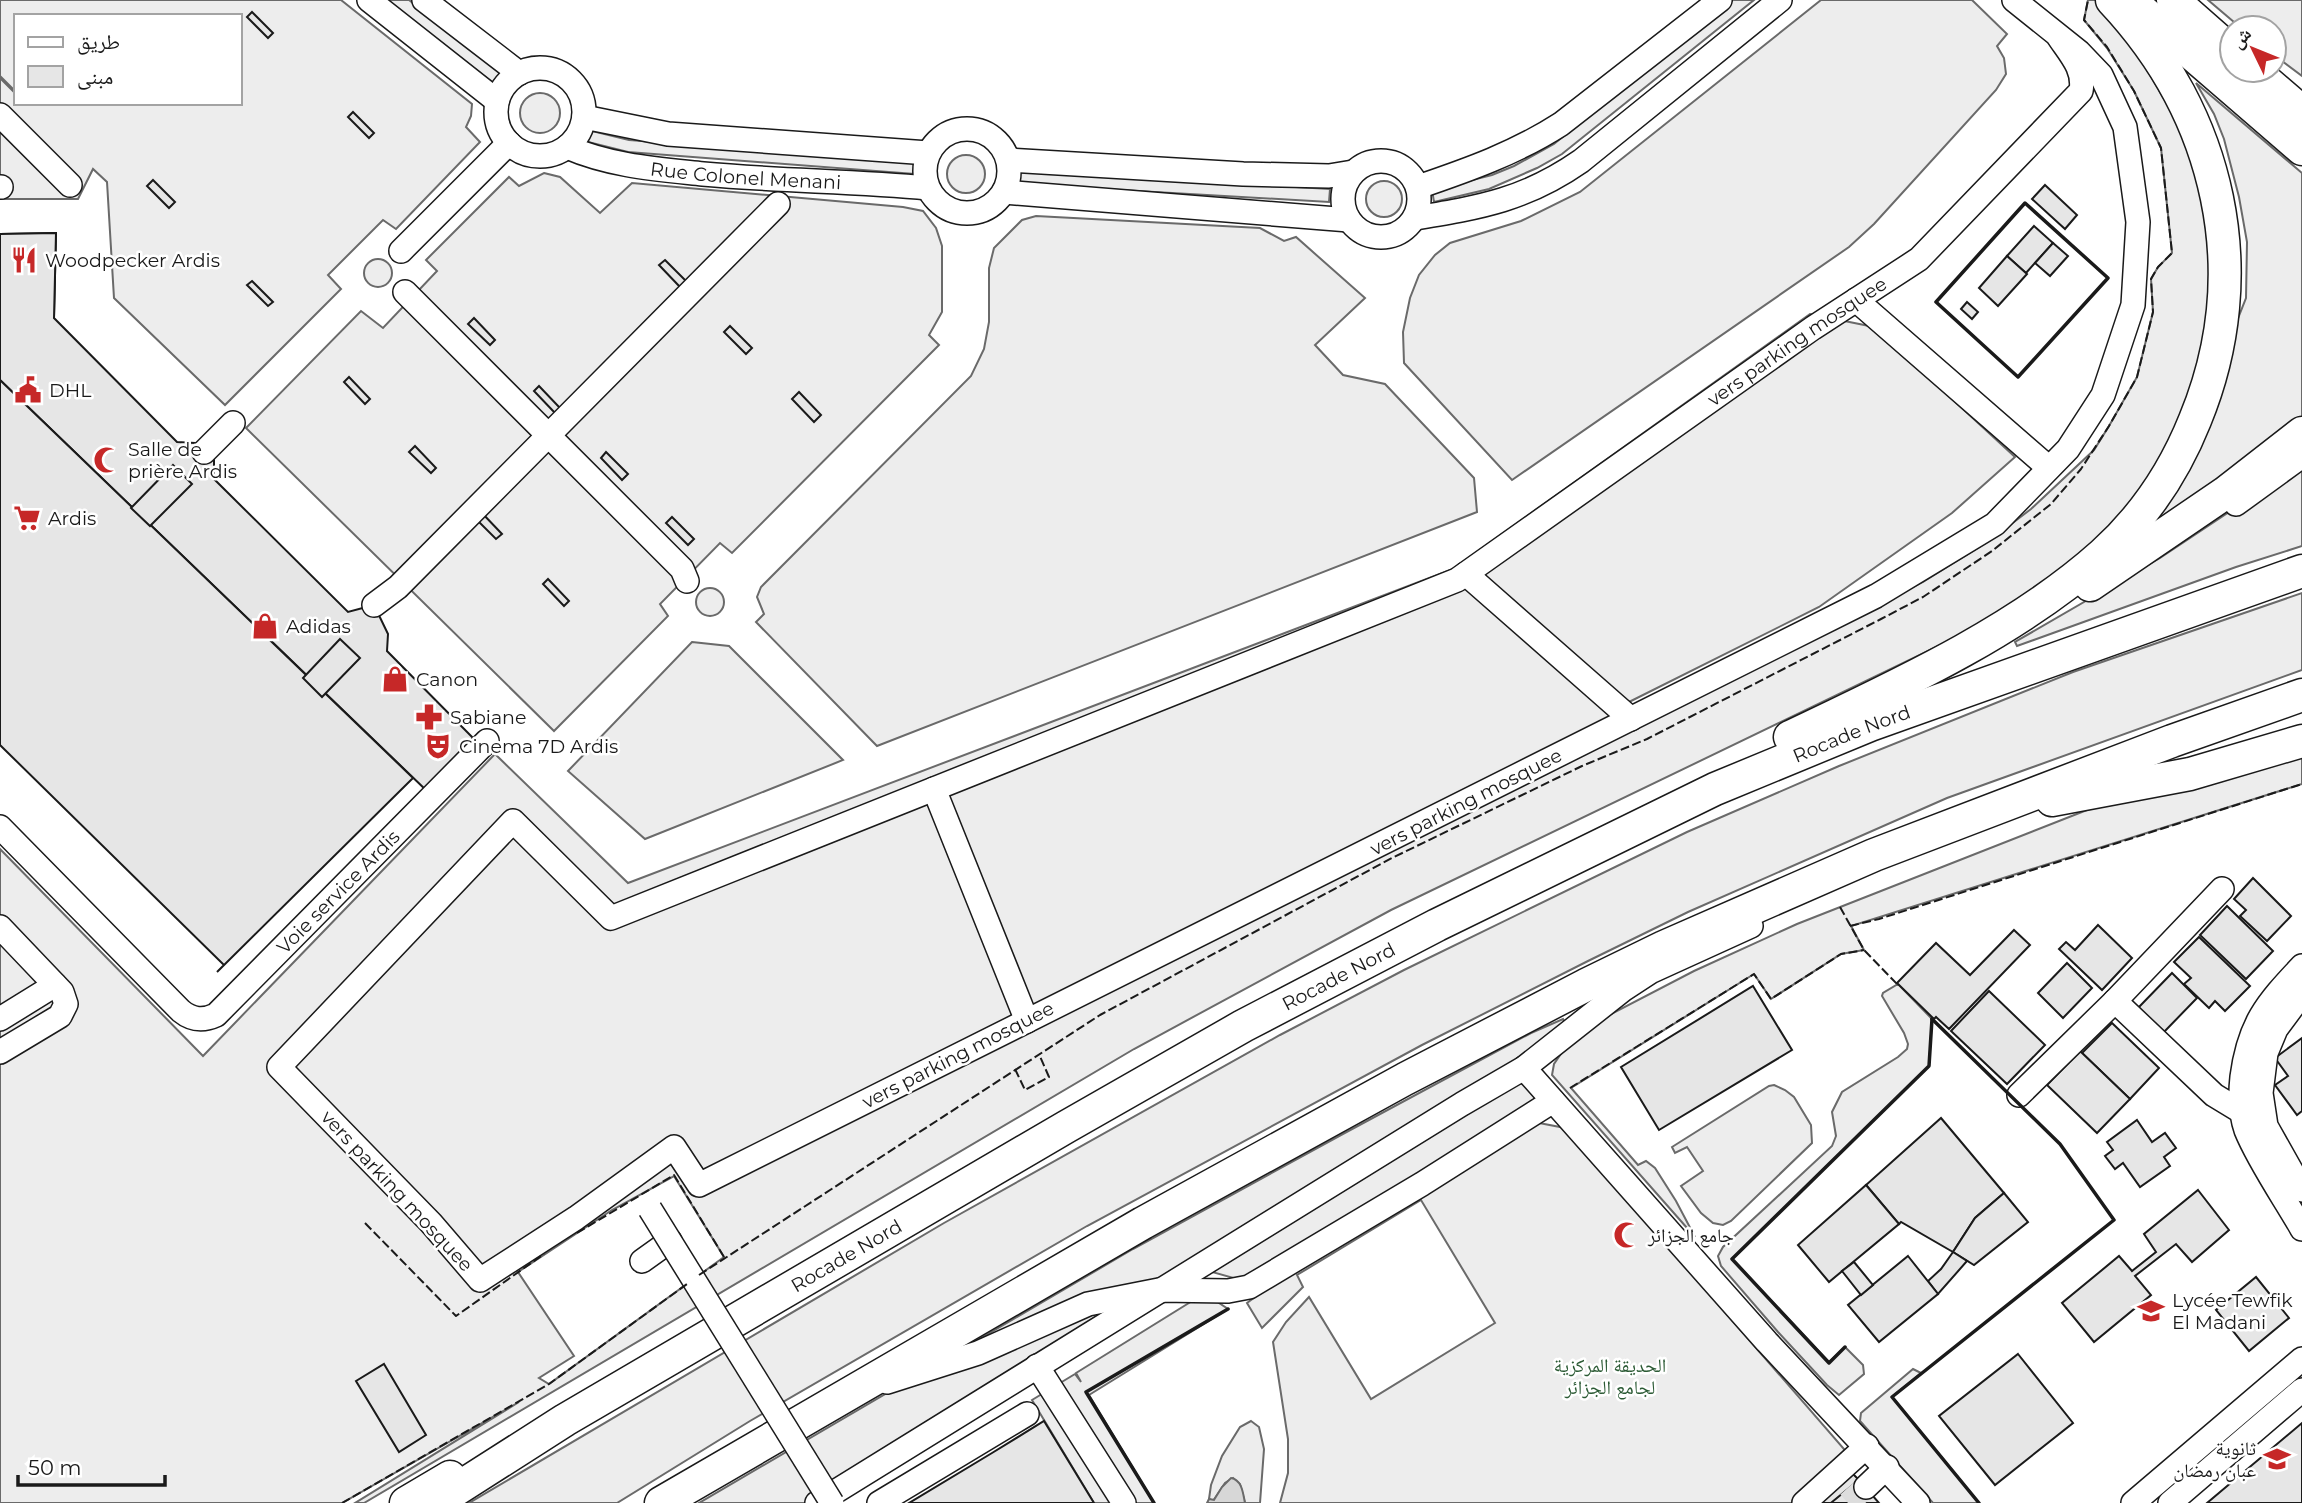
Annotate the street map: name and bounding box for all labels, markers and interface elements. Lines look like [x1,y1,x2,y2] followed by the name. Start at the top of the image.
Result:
[14,14,242,105] legend
[2218,14,2288,84] north arrow
[2226,23,2256,53] text: ش
[77,29,120,55] text: طريق
[77,64,113,90] text: مبنى
[649,157,842,194] street label: Rue Colonel Menani
[9,245,39,275] restaurant icon: Woodpecker Ardis
[45,249,220,272] place label: Woodpecker Ardis
[1703,272,1891,411] street label: vers parking mosquee
[13,375,43,405] public building icon: DHL
[49,379,92,402] place label: DHL
[128,438,237,483] place label: Salle de prière Ardis
[92,445,122,475] mosque icon: Salle de prière Ardis
[12,503,42,533] supermarket icon: Ardis
[48,507,96,530] place label: Ardis
[250,611,280,641] shop icon: Adidas
[286,615,351,638] place label: Adidas
[380,664,410,694] shop icon: Canon
[416,668,478,691] place label: Canon
[1789,700,1913,767] street label: Rocade Nord
[414,702,444,732] pharmacy icon: Sabiane
[450,706,526,729] place label: Sabiane
[423,731,453,761] theatre icon: Cinema 7D Ardis
[459,735,618,758] place label: Cinema 7D Ardis
[1366,744,1566,860] street label: vers parking mosquee
[272,825,404,958] street label: Voie service Ardis
[1278,937,1399,1015] street label: Rocade Nord
[858,997,1058,1113] street label: vers parking mosquee
[316,1106,478,1276] street label: vers parking mosquee
[787,1214,906,1297] street label: Rocade Nord
[1612,1220,1642,1250] mosque icon: جامع الجزائر
[1647,1224,1734,1248] place label: جامع الجزائر
[2172,1289,2293,1334] place label: Lycée Tewfik El Madani
[2136,1296,2166,1326] school or university icon: Lycée Tewfik El Madani
[1554,1354,1666,1400] park label: الحديقة المركزية لجامع الجزائر
[2173,1437,2256,1482] place label: ثانوية عبان رمضان
[18,1444,164,1488] scale bar
[2262,1444,2292,1474] school or university icon: ثانوية عبان رمضان
[28,1455,82,1480] text: 50 m

